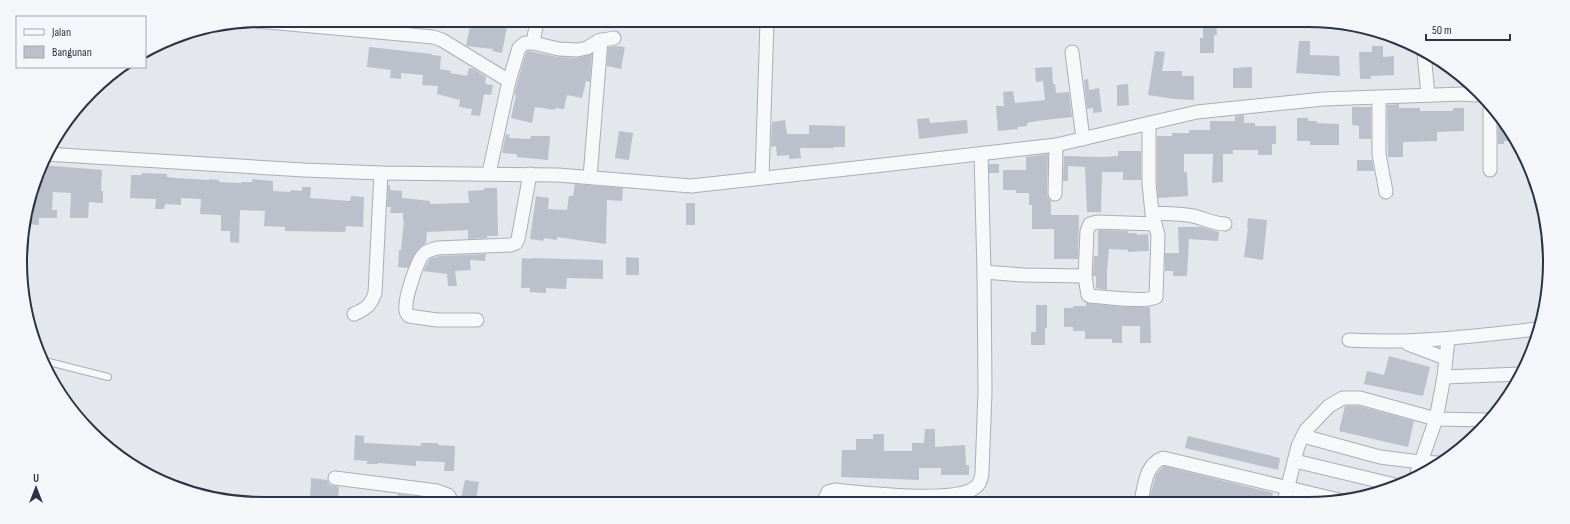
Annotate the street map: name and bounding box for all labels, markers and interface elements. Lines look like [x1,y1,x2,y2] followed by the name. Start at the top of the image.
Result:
[16,16,146,68] legend
[1426,16,1510,42] scale bar
[1432,23,1452,38] text: 50 m
[51,25,71,40] text: Jalan
[52,45,92,60] text: Bangunan
[16,468,56,508] north arrow
[33,472,39,485] text: U

